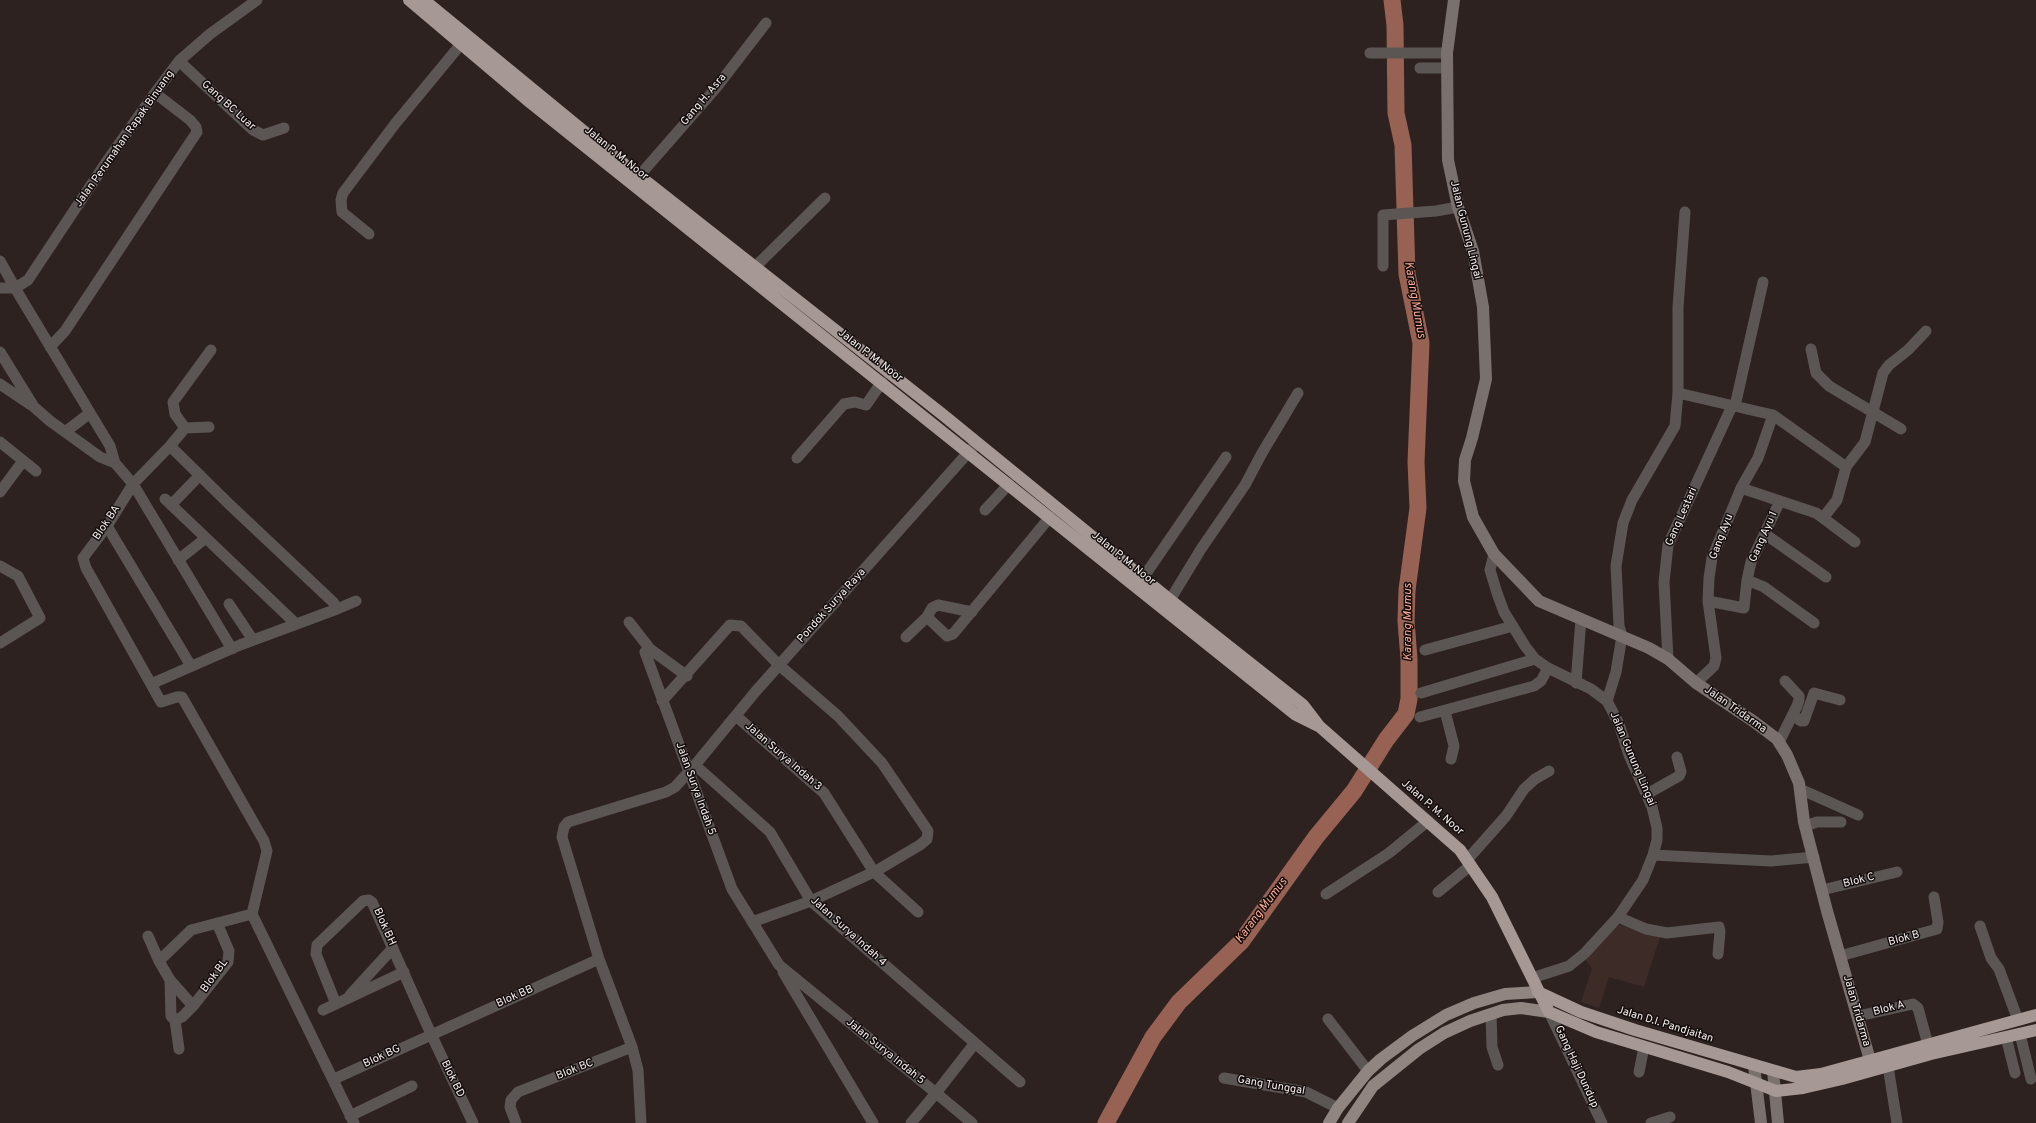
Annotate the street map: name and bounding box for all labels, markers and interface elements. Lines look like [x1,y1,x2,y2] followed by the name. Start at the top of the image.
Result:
[73,68,177,210] street label: Jalan Perumahan Rapak Binuang
[678,71,730,129] street label: Gang H. Asra
[198,78,258,134] street label: Gang BC Luar
[581,124,651,184] street label: Jalan P. M. Noor
[1446,179,1484,281] street label: Jalan Gunung Lingai
[1400,261,1428,339] water label: Karang Mumus
[835,327,905,385] street label: Jalan P. M. Noor
[1663,486,1701,548] street label: Gang Lestari
[91,503,123,543] street label: Blok BA
[1747,510,1781,564] street label: Gang Ayu 1
[1707,512,1737,562] street label: Gang Ayu
[1088,529,1158,589] street label: Jalan P. M. Noor
[795,566,869,646] street label: Pondok Surya Raya
[1402,583,1416,661] water label: Karang Mumus
[1701,684,1769,736] street label: Jalan Tridarma
[1606,710,1658,808] street label: Jalan Gunung Lingai
[742,720,824,794] street label: Jalan Surya Indah 3
[672,741,718,837] street label: Jalan Surya Indah 5
[1398,777,1466,839] street label: Jalan P. M. Noor
[1842,871,1876,891] street label: Blok C
[1233,876,1291,946] water label: Karang Mumus
[807,894,889,970] street label: Jalan Surya Indah 4
[370,906,398,948] street label: Blok BH
[1887,928,1921,950] street label: Blok B
[198,957,232,995] street label: Blok BL
[1840,974,1872,1048] street label: Jalan Tridarma
[494,983,536,1011] street label: Blok BB
[1872,999,1906,1019] street label: Blok A
[1615,1004,1715,1046] street label: Jalan D.I. Pandjaitan
[843,1016,927,1088] street label: Jalan Surya Indah 5
[1551,1024,1601,1110] street label: Gang Haji Dundup
[361,1043,403,1071] street label: Blok BG
[555,1057,595,1083] street label: Blok BC
[437,1058,467,1100] street label: Blok BD
[1236,1074,1306,1098] street label: Gang Tunggal

